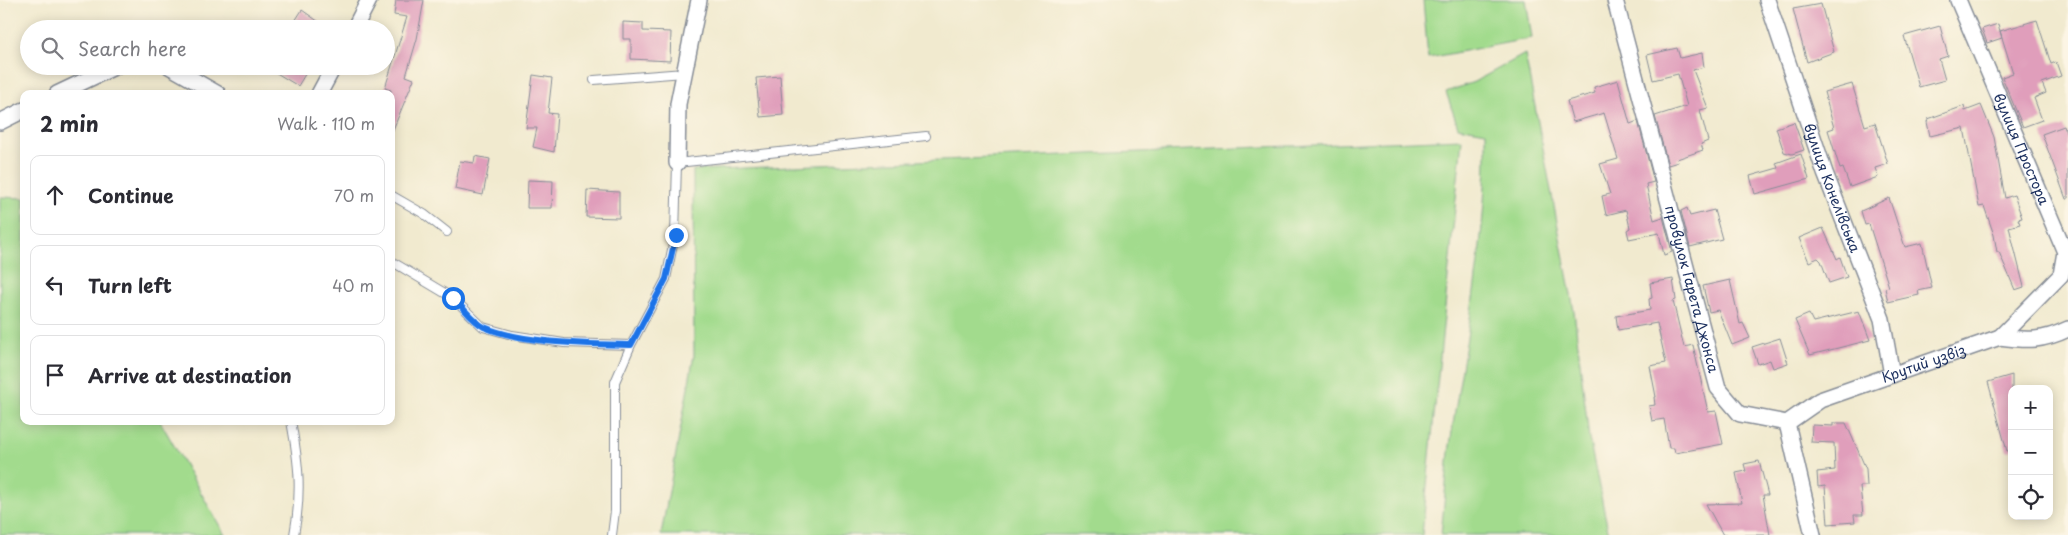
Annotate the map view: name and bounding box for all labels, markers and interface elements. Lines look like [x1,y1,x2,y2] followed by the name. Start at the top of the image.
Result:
[20,20,395,75] search box
[38,34,66,62] icon: search
[78,34,187,62] text: Search here
[1989,90,2055,208] street label: вулиця Простора
[40,107,99,139] text: 2 min
[277,111,375,135] text: Walk · 110 m
[1799,121,1866,256] street label: вулиця Конелівська
[41,181,69,209] icon: ahead
[88,181,174,209] text: Continue
[334,183,374,207] text: 70 m
[1660,203,1725,375] street label: провулок Гарета Джонса
[665,224,688,247] route end
[41,271,69,299] icon: left
[88,271,172,299] text: Turn left
[332,273,374,297] text: 40 m
[442,287,465,310] route start
[1878,339,1968,388] street label: Крутий узвіз
[41,361,69,389] icon: arrive
[88,361,292,389] text: Arrive at destination
[2008,385,2053,520] map controls
[2008,385,2053,430] button: +
[2008,430,2053,475] button: −
[2008,475,2053,520] button: locate

